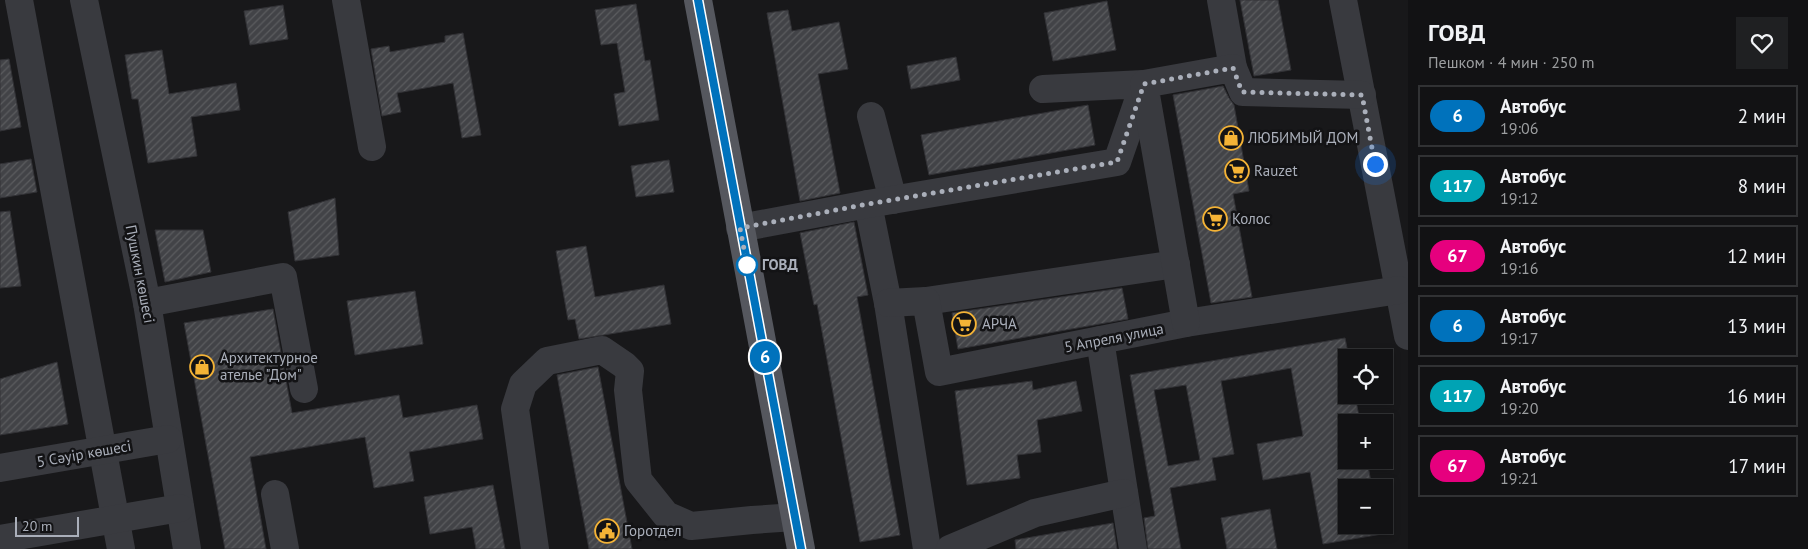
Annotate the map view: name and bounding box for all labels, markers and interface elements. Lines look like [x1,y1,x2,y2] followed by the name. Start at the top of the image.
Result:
[1428,17,1485,48] text: ГОВД
[1736,17,1788,69] button: heart
[1428,52,1595,72] text: Пешком · 4 мин · 250 m
[1500,94,1566,118] text: Автобус
[1452,104,1463,127] text: 6
[1738,104,1786,128] text: 2 мин
[1500,118,1538,138] text: 19:06
[1218,125,1244,151] shop icon: ЛЮБИМЫЙ ДОМ
[1247,128,1358,147] place label: ЛЮБИМЫЙ ДОМ
[1363,152,1388,177] your location
[1224,158,1250,184] supermarket icon: Rauzet
[1254,161,1297,180] place label: Rauzet
[1500,164,1566,188] text: Автобус
[1442,174,1473,197] text: 117
[1738,174,1786,198] text: 8 мин
[1500,188,1538,208] text: 19:12
[1202,206,1228,232] supermarket icon: Колос
[1232,209,1271,228] place label: Колос
[122,223,159,325] street label: Пушкин көшесі
[1500,234,1566,258] text: Автобус
[1447,244,1468,267] text: 67
[1727,244,1786,268] text: 12 мин
[736,254,758,276] marker: ГОВД
[762,255,798,274] place label: ГОВД
[1500,258,1538,278] text: 19:16
[1500,304,1566,328] text: Автобус
[951,311,977,337] supermarket icon: АРЧА
[982,314,1017,333] place label: АРЧА
[1452,314,1463,337] text: 6
[1727,314,1786,338] text: 13 мин
[1063,319,1165,356] street label: 5 Апреля улица
[1500,328,1538,348] text: 19:17
[749,341,781,373] line badge: 6
[760,345,770,368] text: 6
[220,348,318,384] place label: Архитектурное ателье "Дом"
[1338,349,1393,534] map controls
[1338,349,1393,404] button: locate
[189,354,215,380] shop icon: Архитектурное ателье "Дом"
[1500,374,1566,398] text: Автобус
[1442,384,1473,407] text: 117
[1727,384,1786,408] text: 16 мин
[1500,398,1538,418] text: 19:20
[1338,414,1393,469] button: +
[35,436,133,471] street label: 5 Сәуір көшесі
[1500,444,1566,468] text: Автобус
[1447,454,1468,477] text: 67
[1728,454,1786,478] text: 17 мин
[1500,468,1538,488] text: 19:21
[1338,479,1393,534] button: −
[15,514,79,537] scale bar
[22,517,52,535] text: 20 m
[594,518,620,544] public building icon: Горотдел
[624,521,682,540] place label: Горотдел

